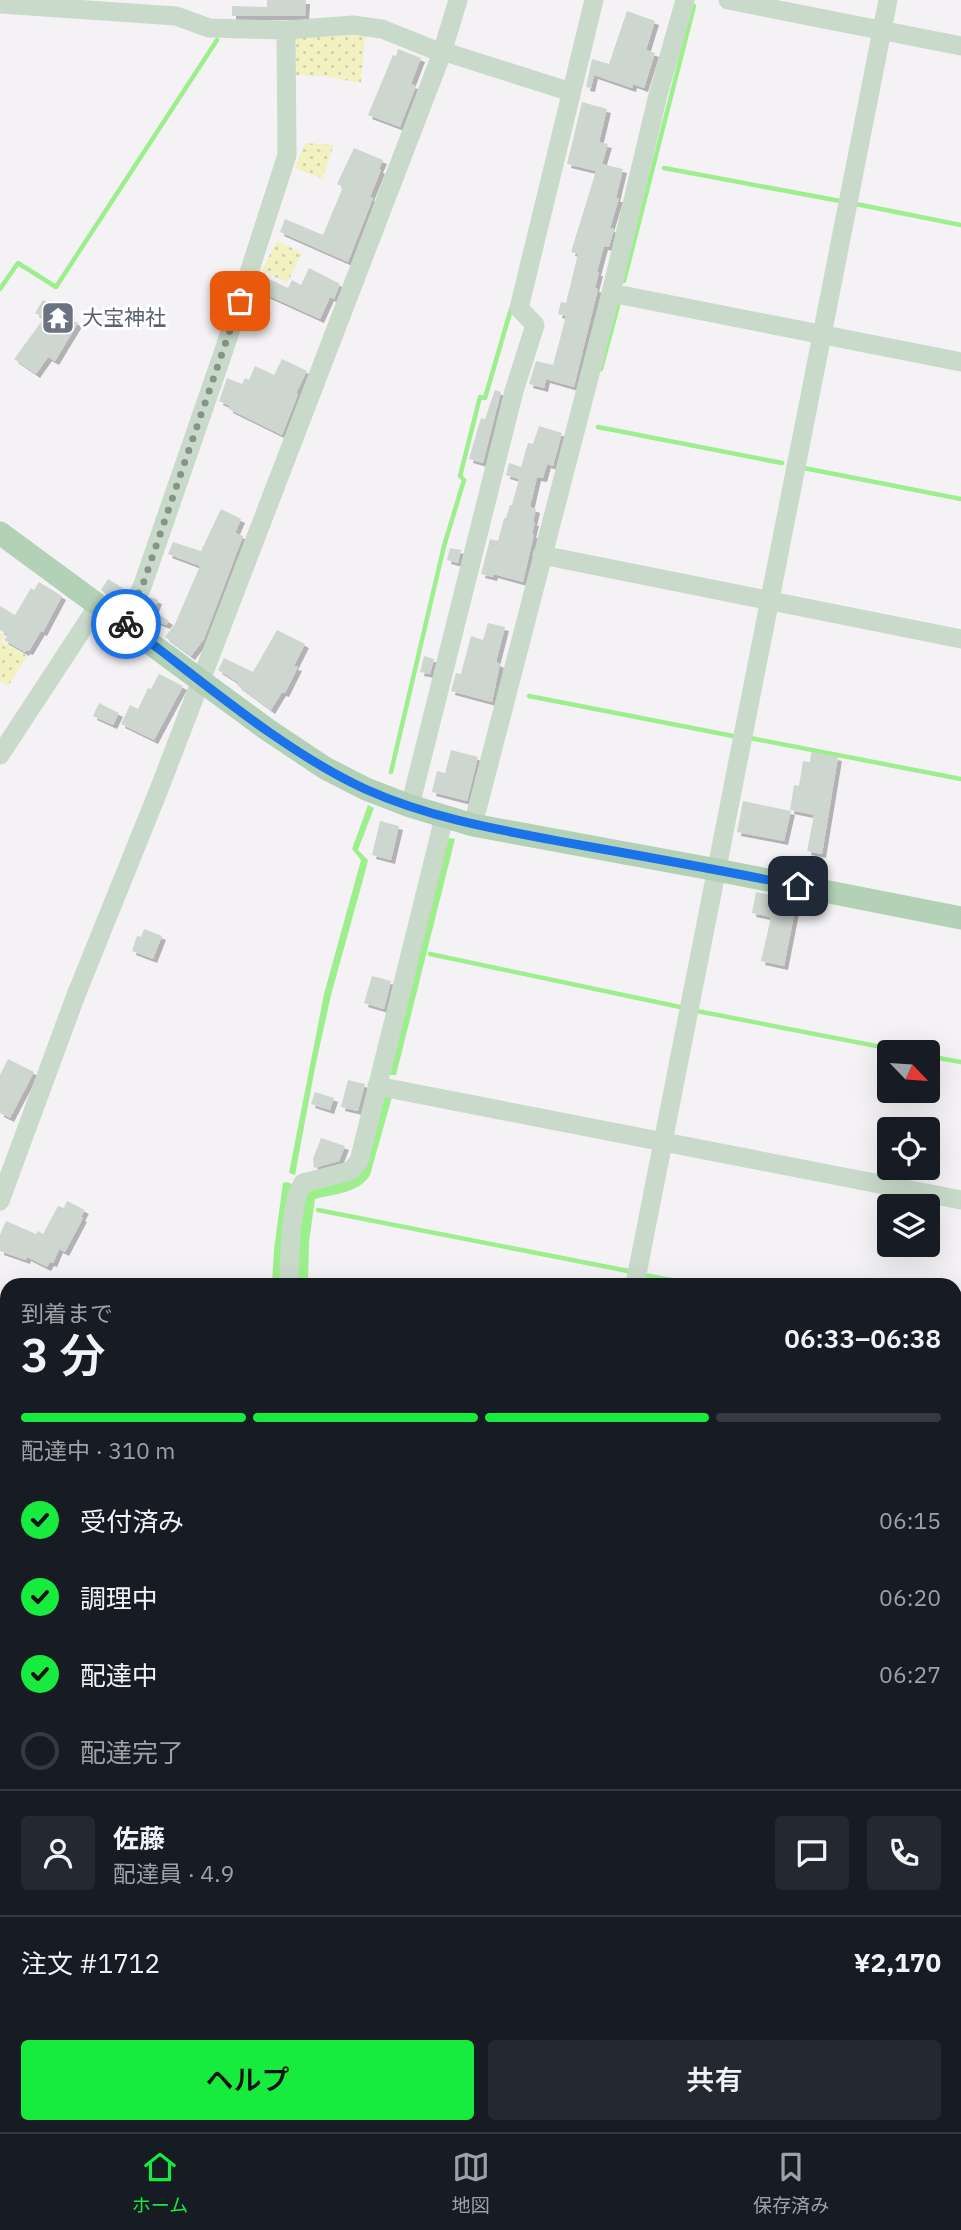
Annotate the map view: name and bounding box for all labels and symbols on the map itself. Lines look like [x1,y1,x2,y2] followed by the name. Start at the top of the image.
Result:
[210,271,270,331] pin
[39,299,77,337] temple icon: 大宝神社
[82,303,166,331] place label: 大宝神社
[91,589,161,659] courier
[768,856,828,916] pin
[877,1040,940,1102] north arrow

